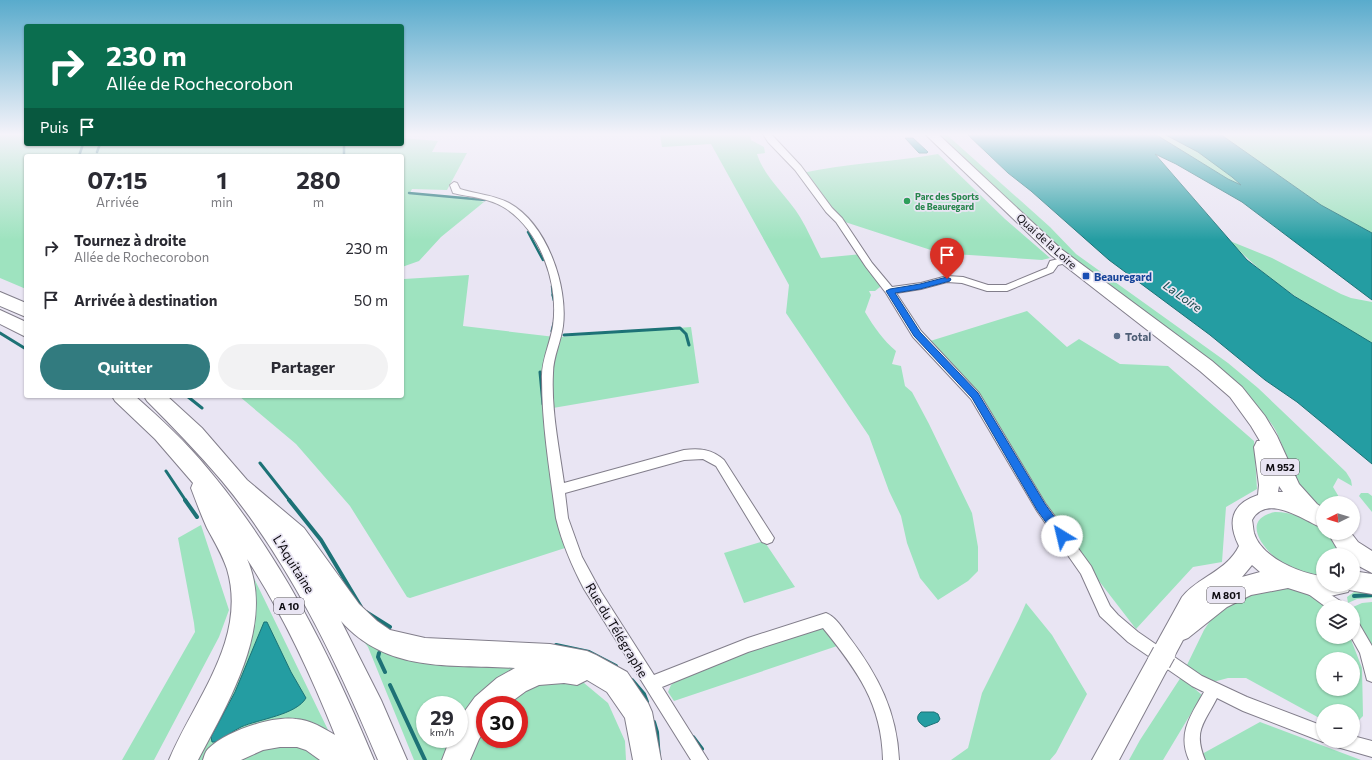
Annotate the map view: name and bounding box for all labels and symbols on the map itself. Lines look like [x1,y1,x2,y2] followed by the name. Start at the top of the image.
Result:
[915,191,979,212] place label: Parc des Sports de Beauregard
[902,196,912,206] marker: Parc des Sports de Beauregard
[1014,211,1080,272] street label: Quai de la Loire
[930,238,964,279] pin
[1094,270,1152,283] place label: Beauregard
[1081,271,1091,281] marker: Beauregard
[1161,278,1205,315] water label: La Loire
[1125,330,1151,343] place label: Total
[1112,331,1122,341] marker: Total
[1261,459,1299,475] road number: M 952
[1316,496,1360,540] north arrow
[1041,515,1083,557] position arrow
[270,532,318,596] street label: L'Aquitaine
[582,580,652,680] street label: Rue du Télégraphe
[1207,587,1245,603] road number: M 801
[274,598,304,614] road number: A 10
[476,696,528,748] speed limit sign: 30

